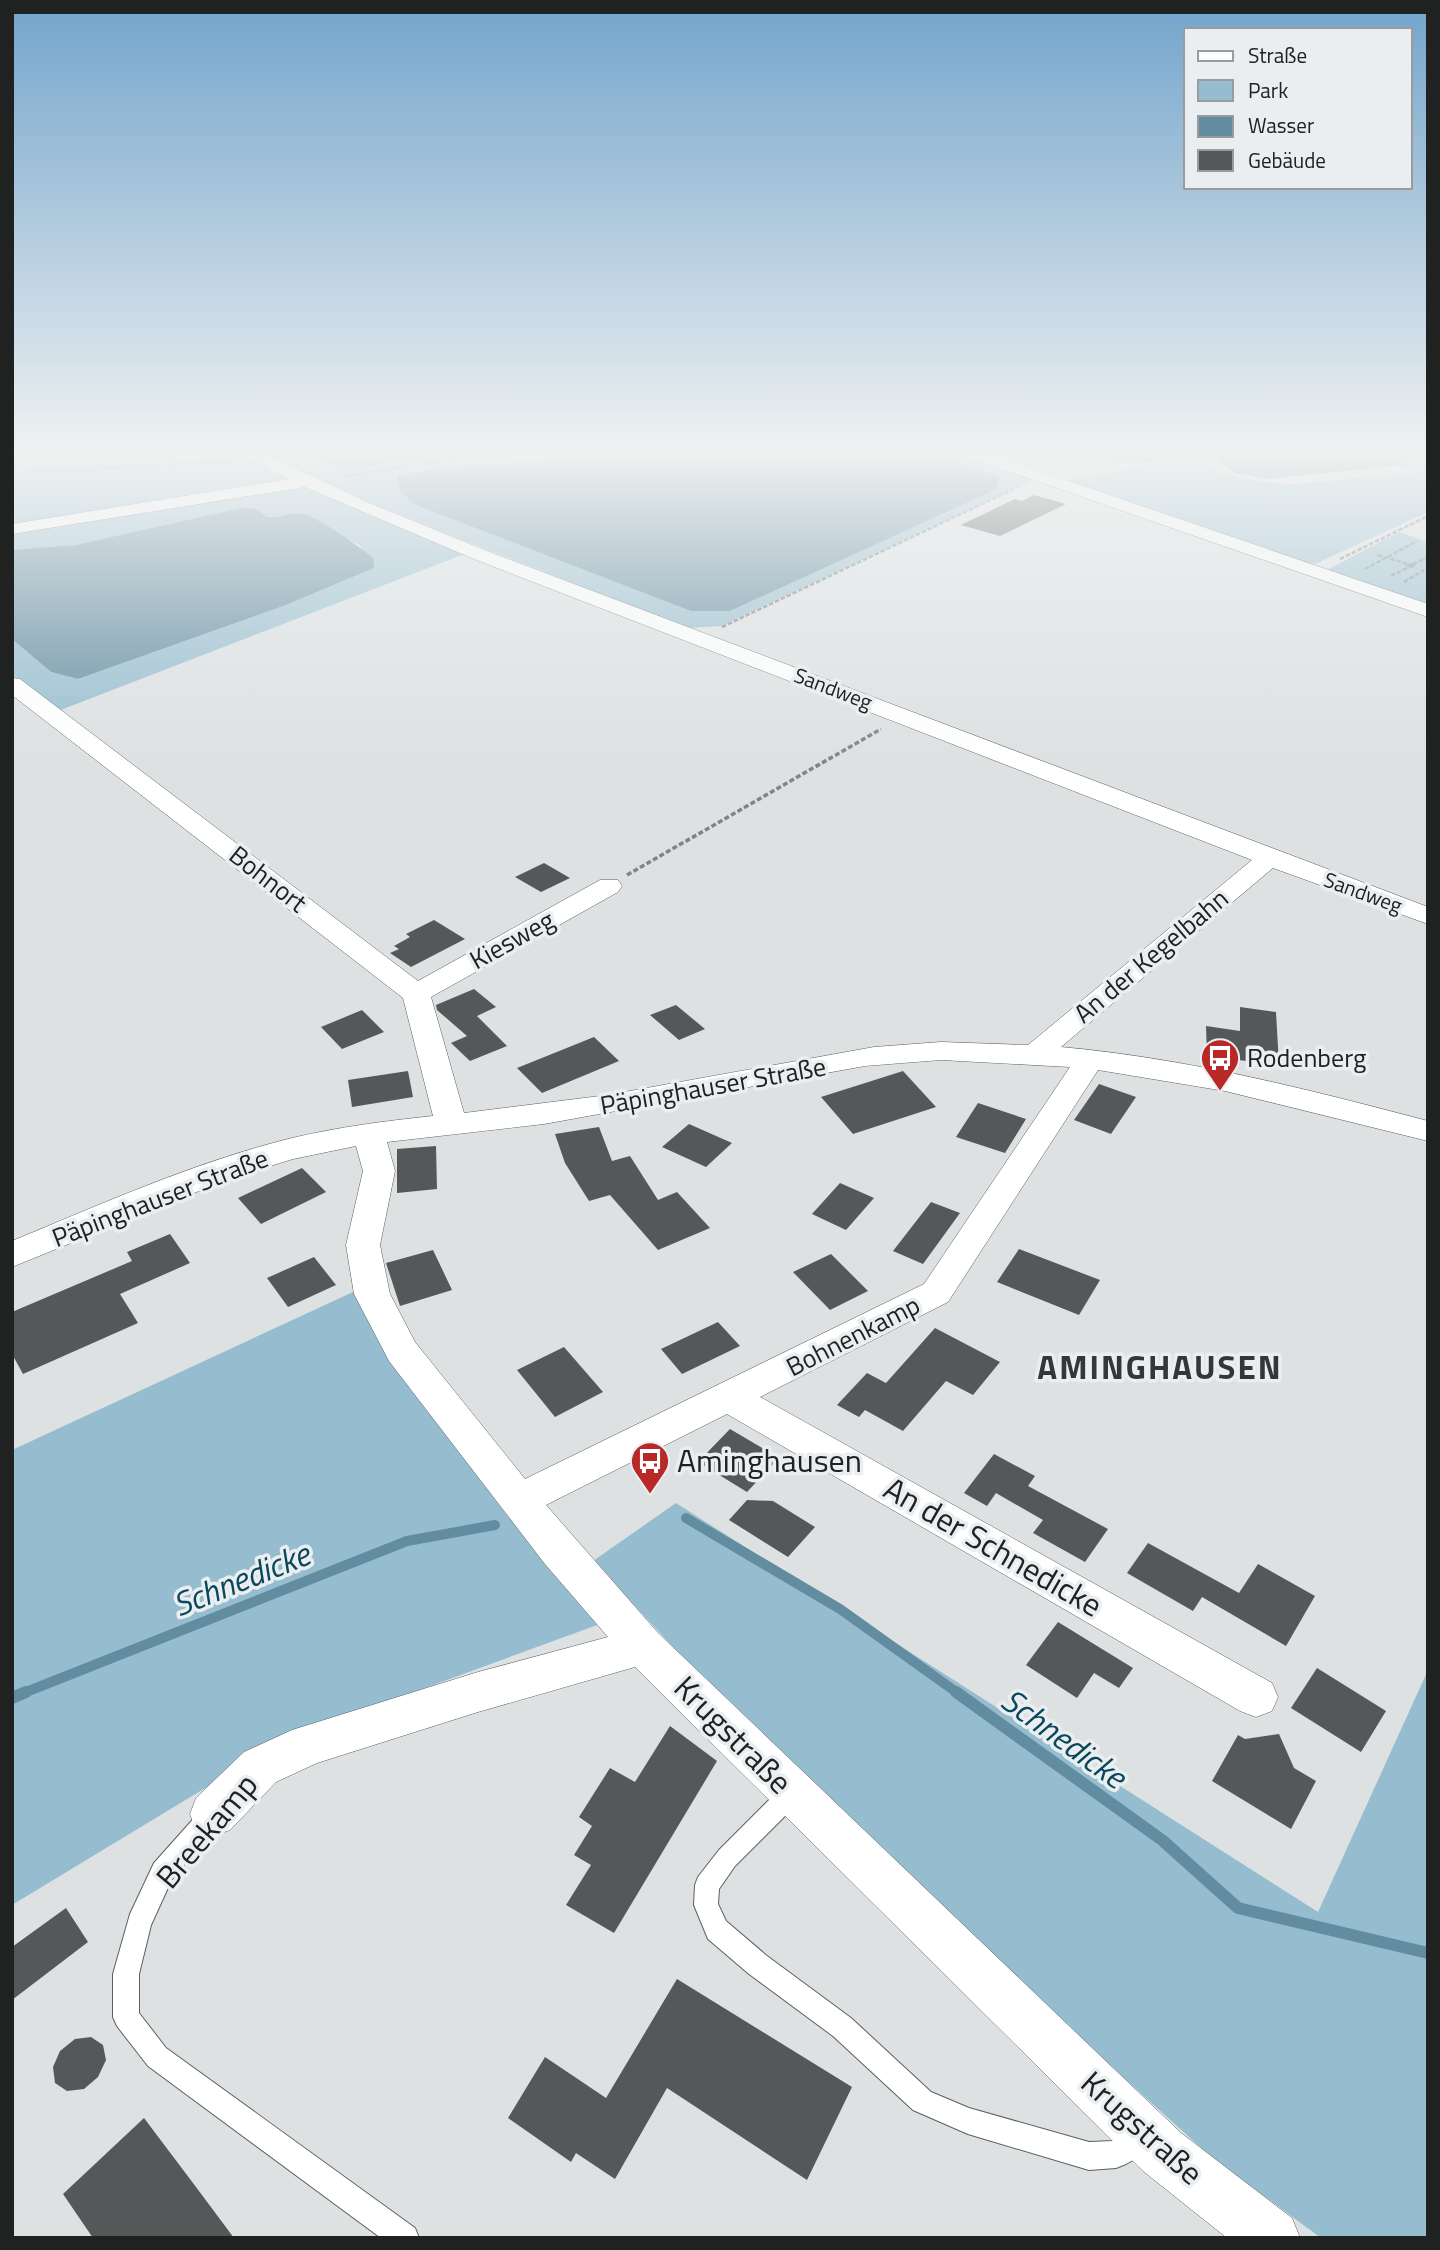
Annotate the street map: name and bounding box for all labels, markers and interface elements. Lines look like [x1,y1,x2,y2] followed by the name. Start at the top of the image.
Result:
[1184,28,1412,189] legend
[1248,39,1307,71] text: Straße
[1248,74,1288,106] text: Park
[1248,109,1314,141] text: Wasser
[1248,144,1326,176] text: Gebäude
[790,659,877,718] street label: Sandweg
[221,836,316,922] street label: Bohnort
[1320,863,1407,921] street label: Sandweg
[1065,879,1237,1032] street label: An der Kegelbahn
[462,900,561,979] street label: Kiesweg
[1199,1037,1241,1092] bus stop icon: Rodenberg
[1247,1038,1366,1077] place label: Rodenberg
[597,1046,829,1125] street label: Päpinghauser Straße
[46,1138,274,1257] street label: Päpinghauser Straße
[779,1285,926,1386] street label: Bohnenkamp
[1037,1342,1283,1392] district label: AMINGHAUSEN
[677,1436,862,1484] place label: Aminghausen
[629,1440,671,1495] bus stop icon: Aminghausen
[875,1464,1112,1628] street label: An der Schnedicke
[165,1528,319,1629] water label: Schnedicke
[664,1664,804,1804] street label: Krugstraße
[991,1675,1138,1802] water label: Schnedicke
[144,1762,269,1899] street label: Breekamp
[1071,2059,1215,2195] street label: Krugstraße

